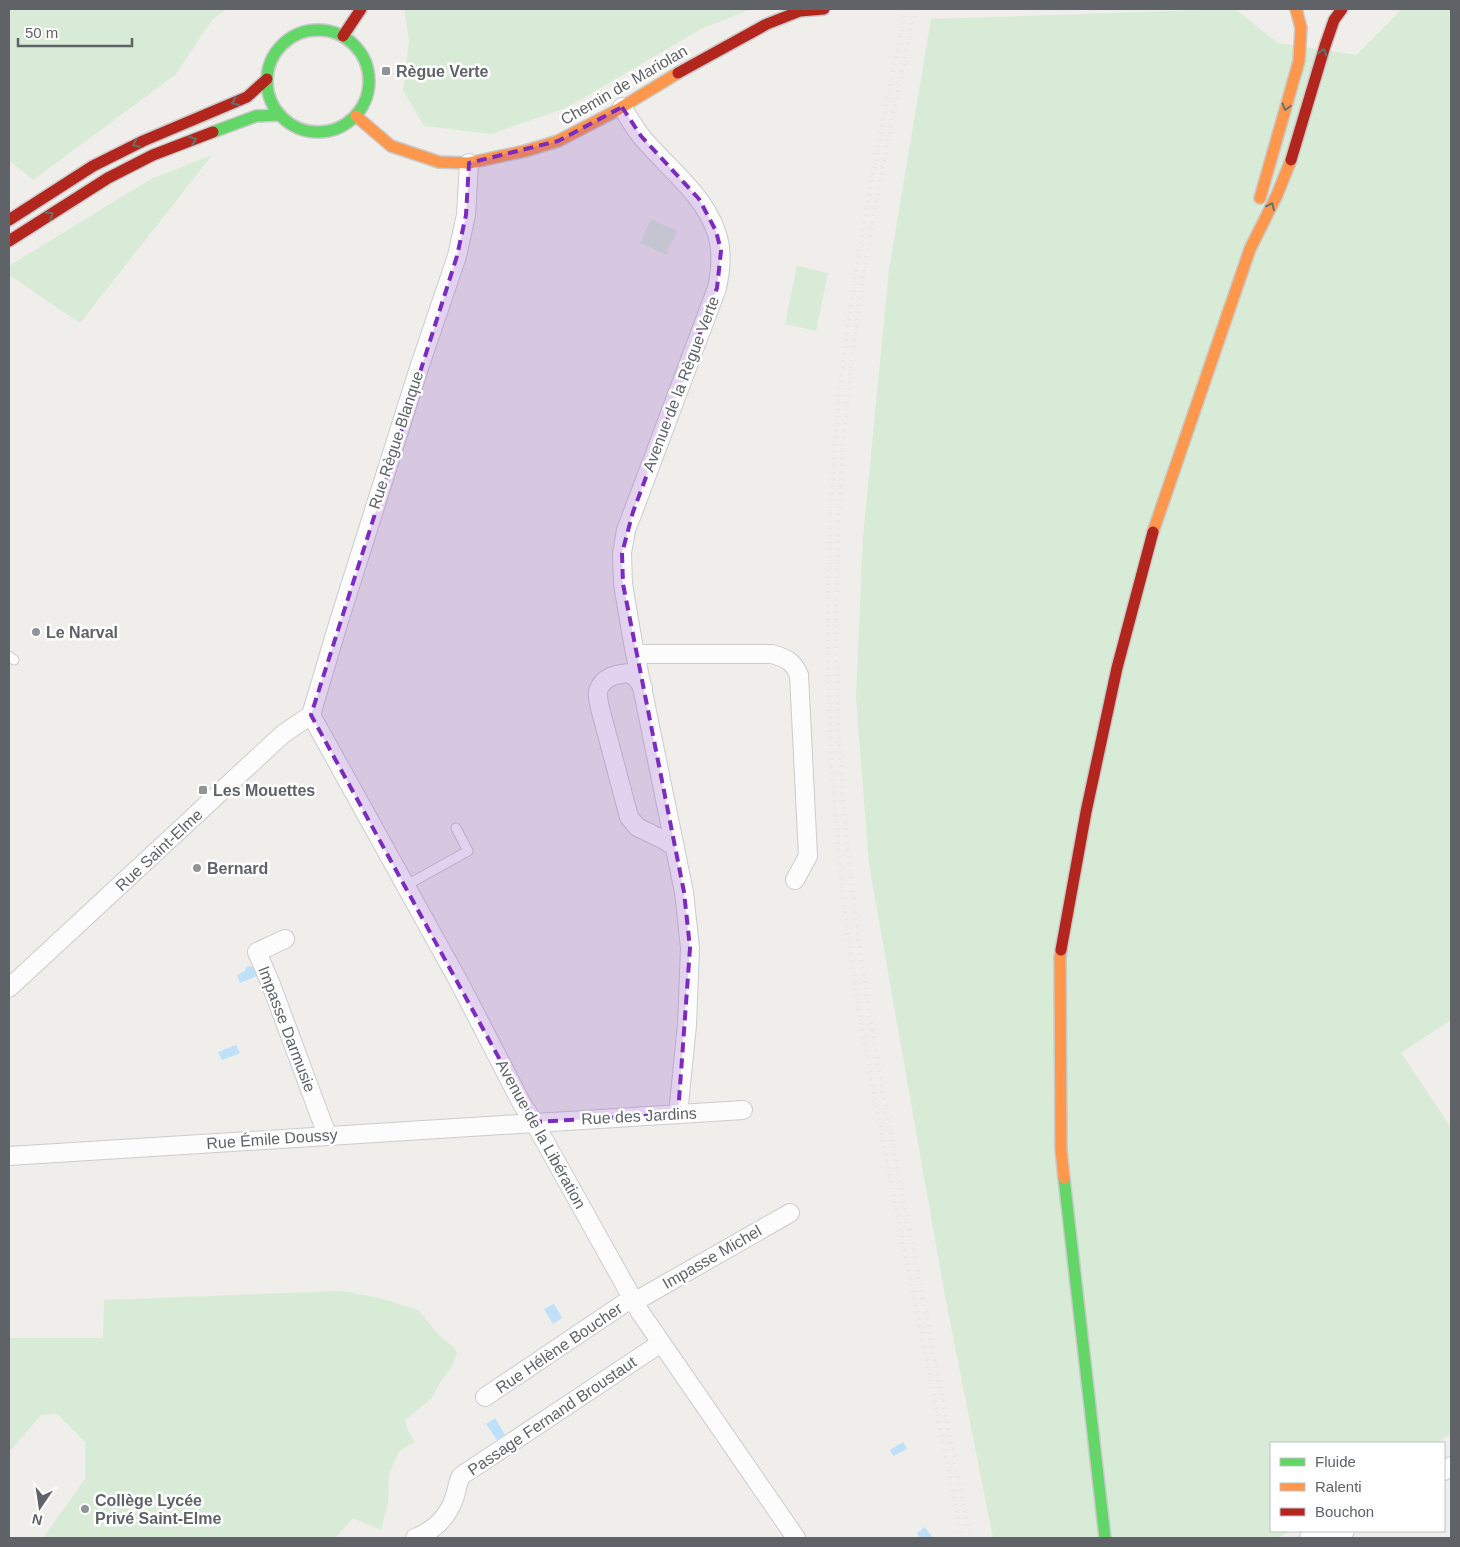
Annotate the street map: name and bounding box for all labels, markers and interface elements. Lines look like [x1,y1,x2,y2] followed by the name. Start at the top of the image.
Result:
[18,15,131,47] scale bar
[25,24,58,41] text: 50 m
[558,42,690,128] street label: Chemin de Mariolan
[1318,48,1328,57] one-way arrow
[396,63,489,80] place label: Règue Verte
[380,65,392,77] marker: Règue Verte
[231,96,240,107] one-way arrow
[1281,102,1291,110] one-way arrow
[189,136,197,146] one-way arrow
[132,138,141,148] one-way arrow
[1265,202,1275,211] one-way arrow
[44,212,54,221] one-way arrow
[640,294,722,474] street label: Avenue de la Règue Verte
[366,369,426,511] street label: Rue Règue Blanque
[46,624,118,641] place label: Le Narval
[30,626,42,638] marker: Le Narval
[213,782,315,799] place label: Les Mouettes
[197,784,209,796] marker: Les Mouettes
[112,806,206,894] street label: Rue Saint-Elme
[207,860,268,877] place label: Bernard
[191,862,203,874] marker: Bernard
[255,964,319,1094] street label: Impasse Darmusie
[493,1056,589,1212] street label: Avenue de la Libération
[581,1104,697,1128] street label: Rue des Jardins
[206,1125,338,1152] street label: Rue Émile Doussy
[660,1222,764,1292] street label: Impasse Michel
[493,1299,626,1397] street label: Rue Hélène Boucher
[465,1353,640,1479] street label: Passage Fernand Broustaut
[1270,1442,1445,1532] legend
[1315,1453,1356,1470] text: Fluide
[1315,1478,1362,1495] text: Ralenti
[15,1482,65,1532] north arrow
[95,1492,221,1527] place label: Collège Lycée Privé Saint-Elme
[79,1503,91,1515] marker: Collège Lycée Privé Saint-Elme
[1315,1503,1374,1520] text: Bouchon
[30,1511,44,1529] text: N

